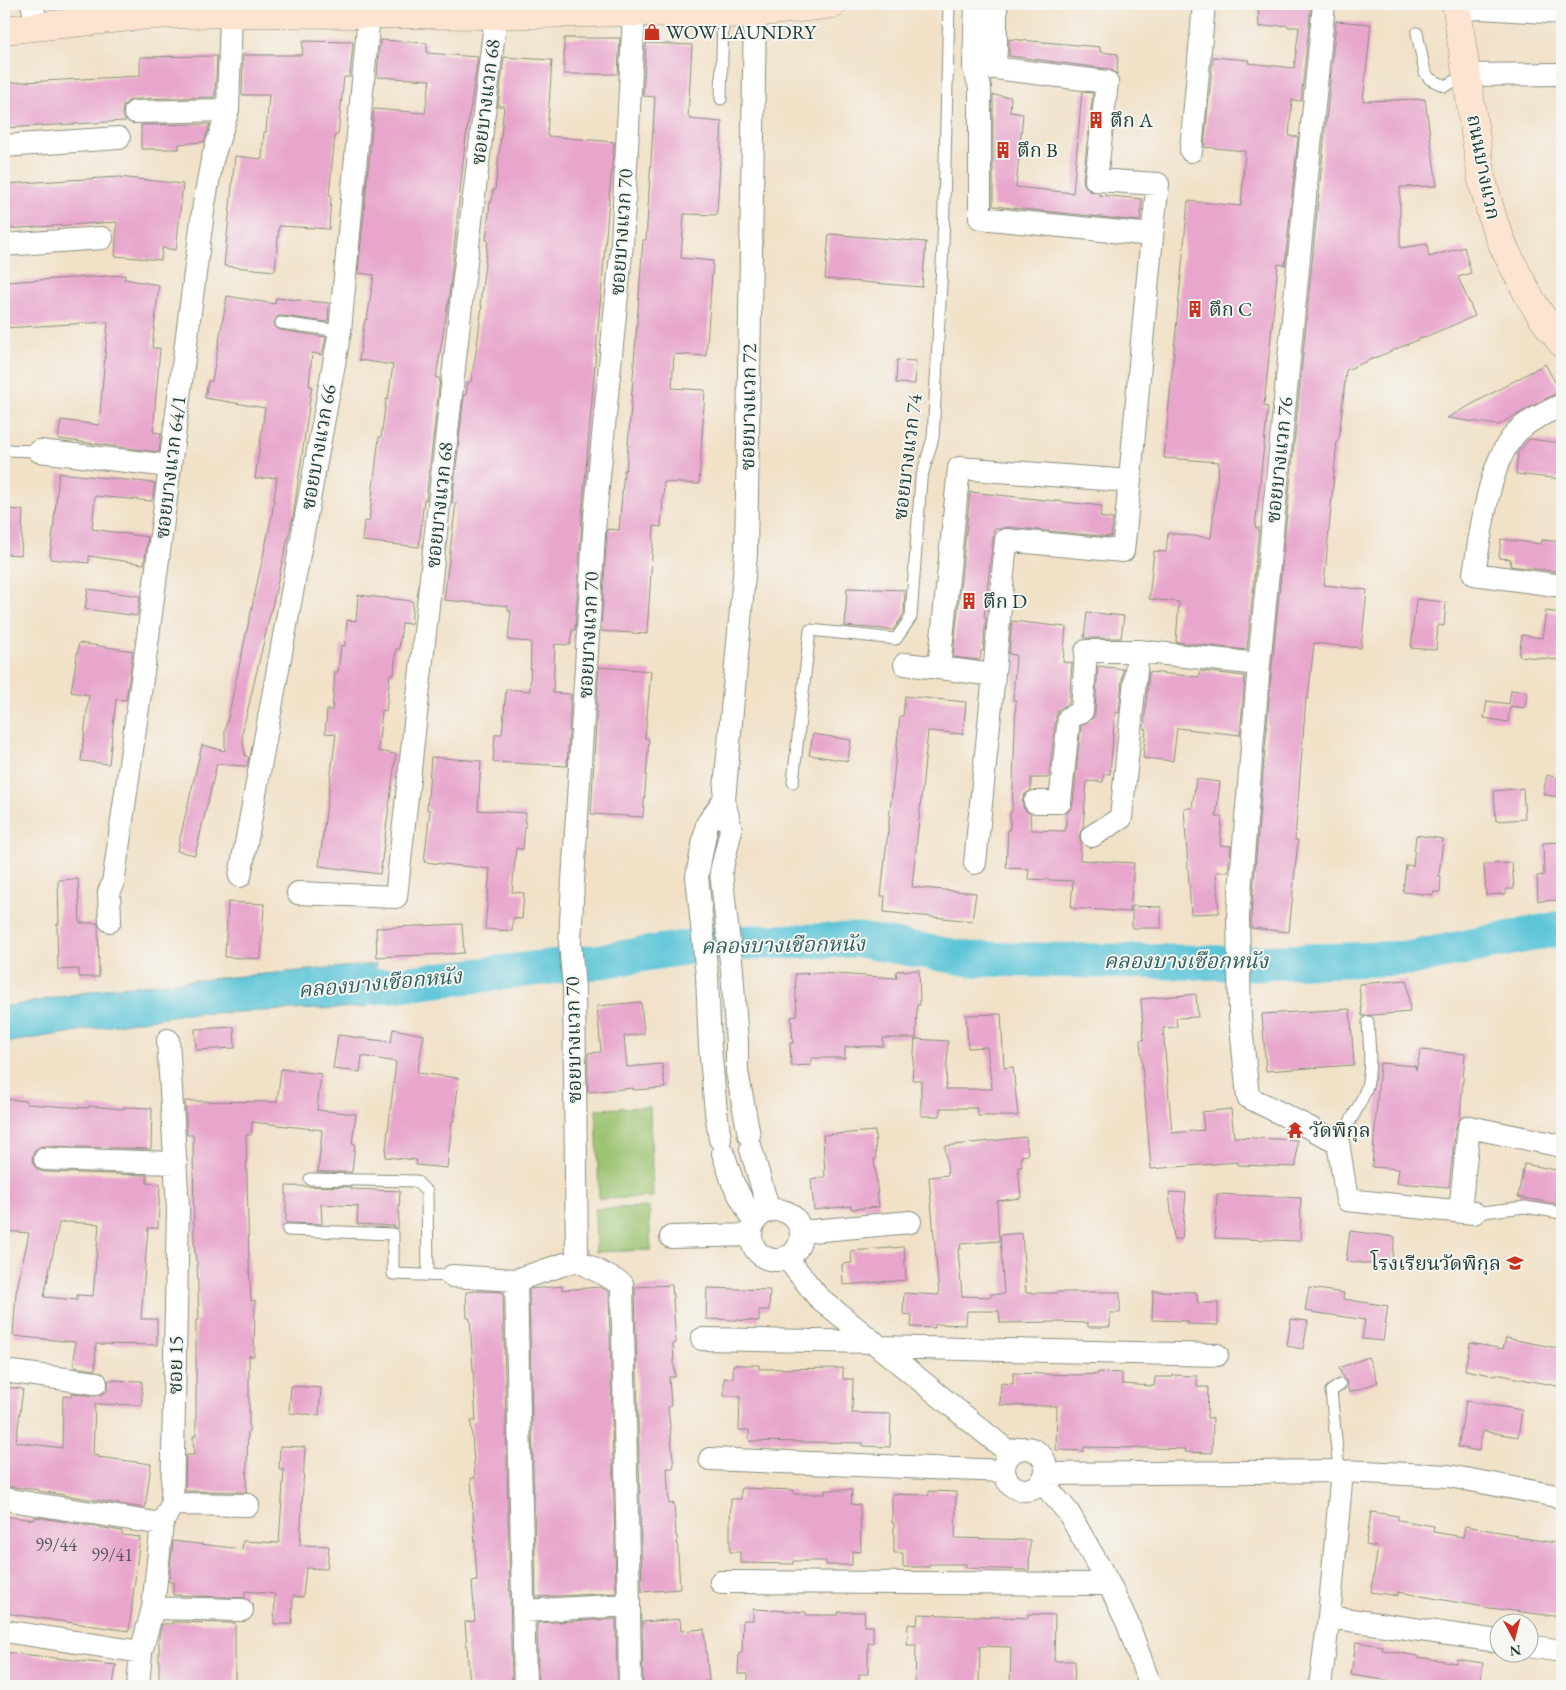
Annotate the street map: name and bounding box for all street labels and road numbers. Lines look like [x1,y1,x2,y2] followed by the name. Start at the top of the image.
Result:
[464,37,506,167] street label: ซอยบางแวก 68
[1461,112,1507,222] street label: ถนนบางแวก
[604,167,638,296] street label: ซอยบางแวก 70
[734,343,762,471] street label: ซอยบางแวก 72
[294,382,342,512] street label: ซอยบางแวก 66
[886,392,928,522] street label: ซอยบางแวก 74
[148,394,192,540] street label: ซอยบางแวก 64/1
[1259,395,1299,524] street label: ซอยบางแวก 76
[419,441,459,569] street label: ซอยบางแวก 68
[572,571,604,699] street label: ซอยบางแวก 70
[559,976,587,1104] street label: ซอยบางแวก 70
[161,1335,189,1395] street label: ซอย 15

